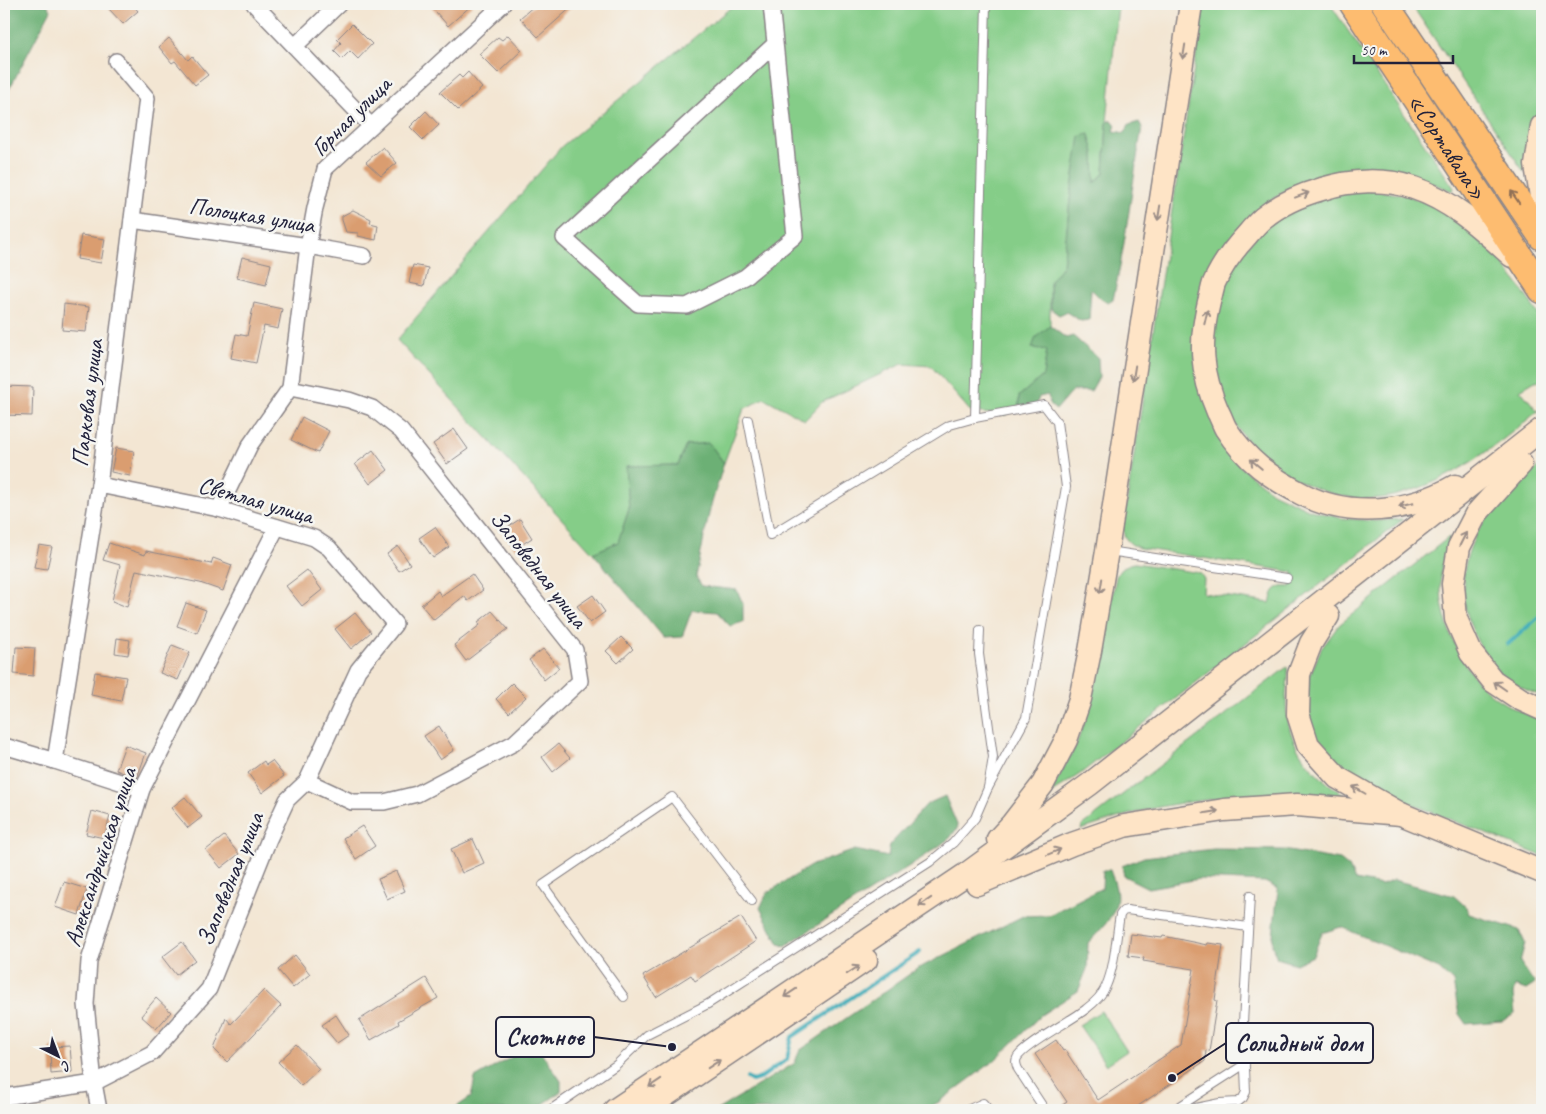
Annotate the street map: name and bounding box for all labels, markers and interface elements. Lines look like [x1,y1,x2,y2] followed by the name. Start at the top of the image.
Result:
[1354,32,1452,64] scale bar
[1361,41,1388,60] text: 50 m
[1178,44,1188,60] one-way arrow
[305,68,399,162] street label: Горная улица
[1401,88,1493,206] street label: «Сортавала»
[187,190,318,240] street label: Полоцкая улица
[1294,190,1309,200] one-way arrow
[1510,190,1520,204] one-way arrow
[1154,204,1164,220] one-way arrow
[1201,310,1211,326] one-way arrow
[64,336,110,468] street label: Парковая улица
[1129,365,1139,381] one-way arrow
[1250,459,1263,470] one-way arrow
[195,469,319,531] street label: Светлая улица
[1399,501,1415,510] one-way arrow
[484,504,595,635] street label: Заповедная улица
[1459,532,1468,547] one-way arrow
[1096,577,1106,593] one-way arrow
[1493,681,1507,691] one-way arrow
[57,763,143,950] street label: Александрийская улица
[1352,784,1367,794] one-way arrow
[190,807,271,950] street label: Заповедная улица
[1203,807,1219,817] one-way arrow
[1046,846,1061,856] one-way arrow
[918,897,932,907] one-way arrow
[846,964,860,975] one-way arrow
[784,988,798,998] one-way arrow
[496,1017,594,1057] callout: Скотное
[506,1021,586,1053] text: Скотное
[1226,1023,1373,1063] callout: Солидный дом
[1235,1027,1365,1059] text: Солидный дом
[32,1032,82,1082] north arrow
[57,1057,75,1075] text: С
[707,1059,721,1069] one-way arrow
[649,1079,663,1089] one-way arrow

